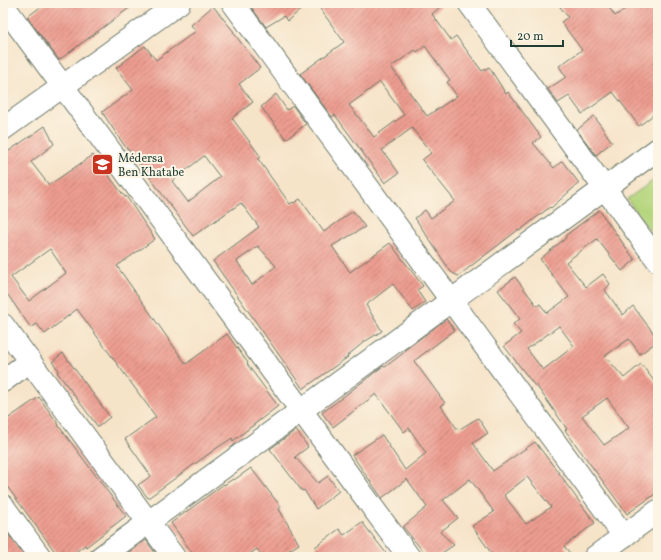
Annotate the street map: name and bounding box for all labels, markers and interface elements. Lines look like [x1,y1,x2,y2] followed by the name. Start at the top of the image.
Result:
[511,22,563,48] scale bar
[517,29,544,45] text: 20 m
[118,151,185,181] place label: Médersa Ben Khatabe
[90,152,116,178] school or university icon: Médersa Ben Khatabe

